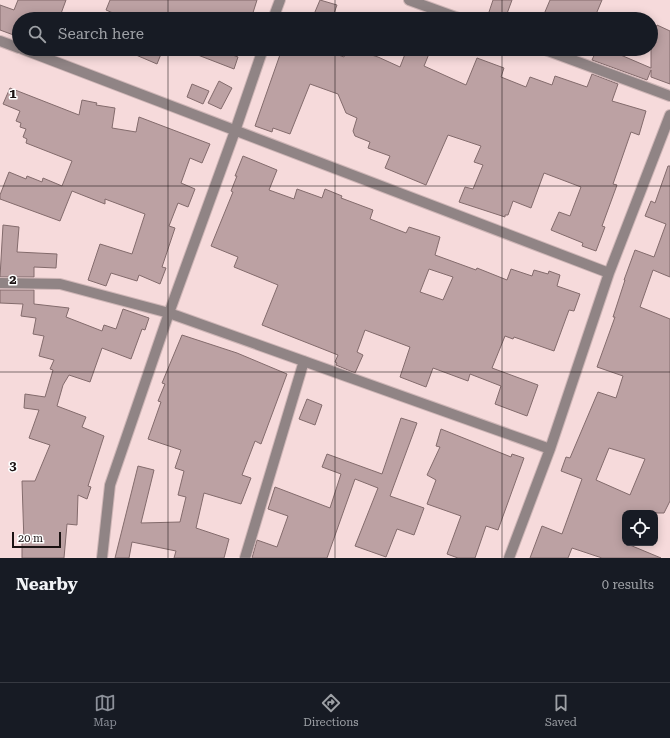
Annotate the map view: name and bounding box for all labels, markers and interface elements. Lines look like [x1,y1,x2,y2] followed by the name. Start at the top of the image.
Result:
[12,12,658,56] search box
[26,23,48,45] icon: search
[58,25,144,43] text: Search here
[9,86,17,101] text: 1
[9,272,17,287] text: 2
[9,458,17,473] text: 3
[622,510,658,546] map controls
[622,510,658,546] button: locate
[12,530,61,549] scale bar
[18,532,43,545] text: 20 m
[16,574,78,594] text: Nearby
[602,577,654,592] text: 0 results
[93,692,117,729] tab: Map
[303,692,359,729] tab: Directions
[545,692,577,729] tab: Saved

